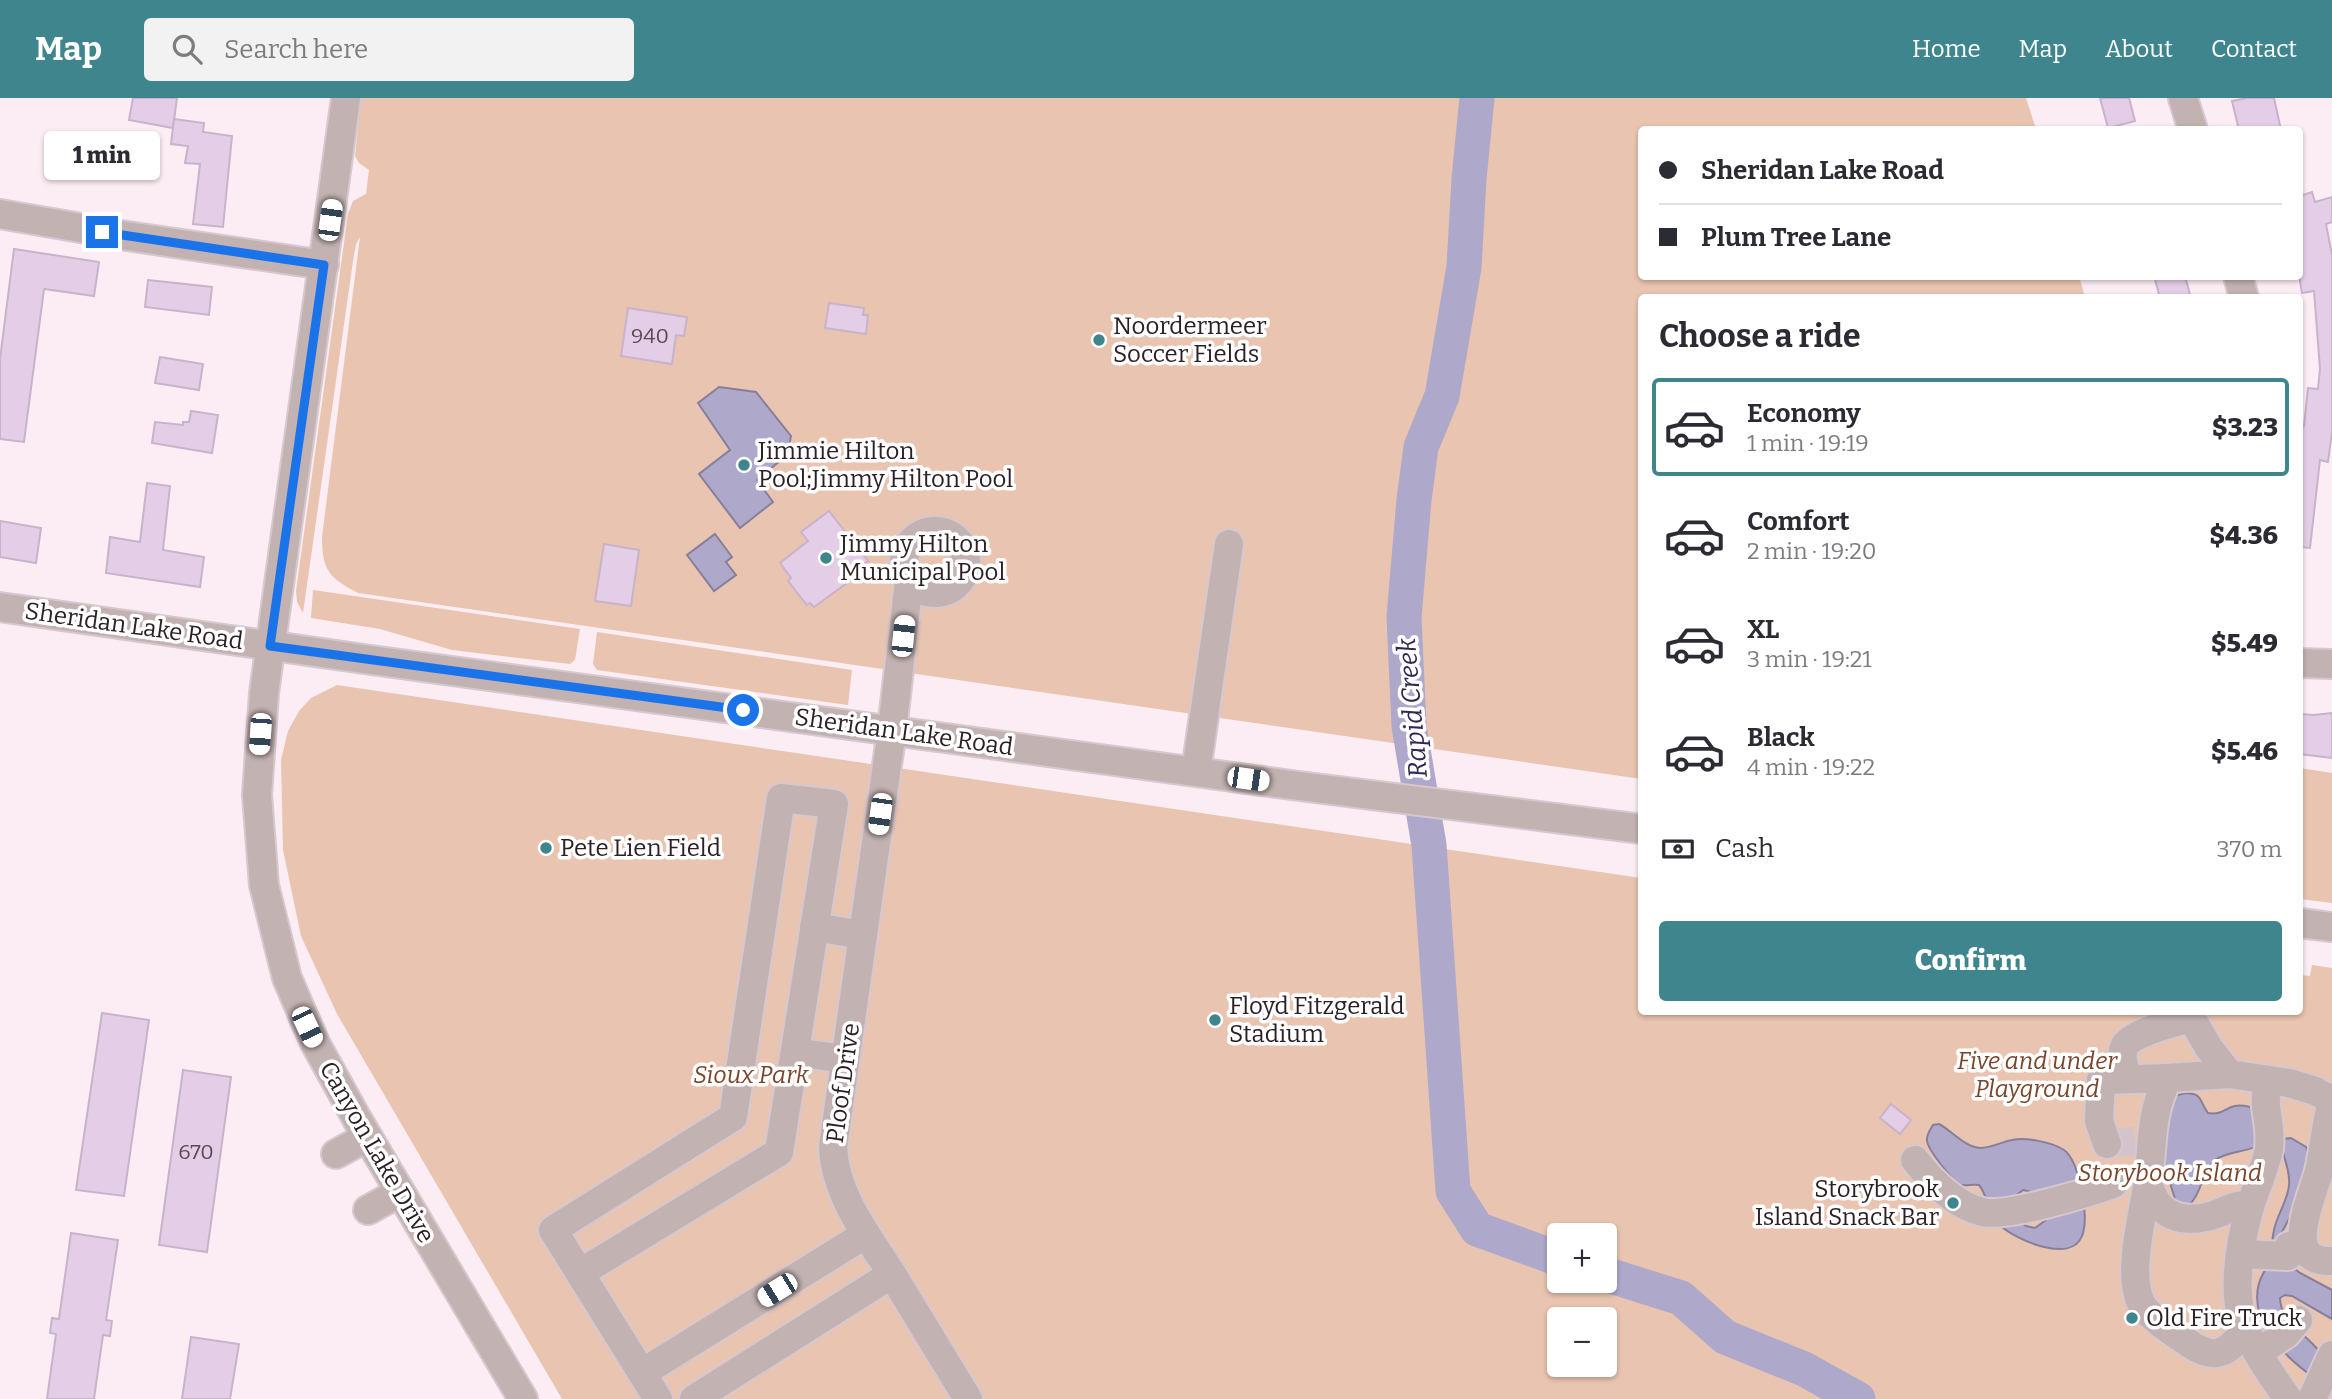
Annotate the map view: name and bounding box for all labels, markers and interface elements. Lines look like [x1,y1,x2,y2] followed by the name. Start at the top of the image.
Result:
[144,18,634,81] search box
[35,29,102,69] text: Map
[168,30,206,68] icon: search
[224,34,368,65] text: Search here
[1912,35,1981,63] text: Home
[2019,35,2067,63] text: Map
[2105,35,2173,63] text: About
[2211,35,2297,63] text: Contact
[44,130,160,180] callout: 1 min
[73,141,131,169] text: 1 min
[1701,155,1944,186] text: Sheridan Lake Road
[317,198,344,242] car
[86,216,118,248] route end
[1701,222,1891,253] text: Plum Tree Lane
[1113,312,1267,368] place label: Noordermeer Soccer Fields
[1659,317,1860,355] text: Choose a ride
[631,323,669,349] house number: 940
[1091,332,1107,348] marker: Noordermeer Soccer Fields
[1663,396,1726,459] icon: car
[1747,398,1861,429] text: Economy
[2212,412,2278,443] text: $3.23
[1747,429,1869,457] text: 1 min · 19:19
[757,437,1013,493] place label: Jimmie Hilton Pool;Jimmy Hilton Pool
[736,457,752,473] marker: Jimmie Hilton Pool;Jimmy Hilton Pool
[1663,504,1726,567] icon: car
[1747,506,1850,537] text: Comfort
[2209,520,2278,551] text: $4.36
[839,530,1005,586] place label: Jimmy Hilton Municipal Pool
[1747,537,1876,565] text: 2 min · 19:20
[818,550,834,566] marker: Jimmy Hilton Municipal Pool
[23,597,245,655] street label: Sheridan Lake Road
[1663,612,1726,675] icon: car
[891,614,916,658] car
[1747,614,1779,645] text: XL
[2211,628,2278,659] text: $5.49
[1391,636,1434,779] water label: Rapid Creek
[1747,645,1872,673] text: 3 min · 19:21
[727,694,759,726] route start
[793,703,1015,761] street label: Sheridan Lake Road
[249,712,272,756] car
[1663,720,1726,783] icon: car
[1747,722,1815,753] text: Black
[2211,736,2278,767] text: $5.46
[1747,753,1875,781] text: 4 min · 19:22
[1226,766,1271,792] car
[867,792,894,836] car
[1659,830,1697,868] icon: cash
[1715,833,1774,864] text: Cash
[560,834,721,862] place label: Pete Lien Field
[2216,835,2282,863] text: 370 m
[538,840,554,856] marker: Pete Lien Field
[1659,921,2282,1001] button: Confirm
[1229,992,1404,1048] place label: Floyd Fitzgerald Stadium
[289,1004,326,1050] car
[1207,1012,1223,1028] marker: Floyd Fitzgerald Stadium
[821,1021,865,1145] street label: Ploof Drive
[1957,1047,2118,1103] park label: Five and under Playground
[314,1056,440,1248] street label: Canyon Lake Drive
[693,1061,810,1089] park label: Sioux Park
[178,1139,214,1165] house number: 670
[2078,1159,2262,1187] park label: Storybook Island
[1755,1175,1939,1231] place label: Storybrook Island Snack Bar
[1945,1195,1961,1211] marker: Storybrook Island Snack Bar
[1547,1223,1617,1377] map controls
[1547,1223,1617,1293] button: +
[754,1270,801,1310] car
[2146,1304,2303,1332] place label: Old Fire Truck
[1547,1307,1617,1377] button: −
[2124,1310,2140,1326] marker: Old Fire Truck

